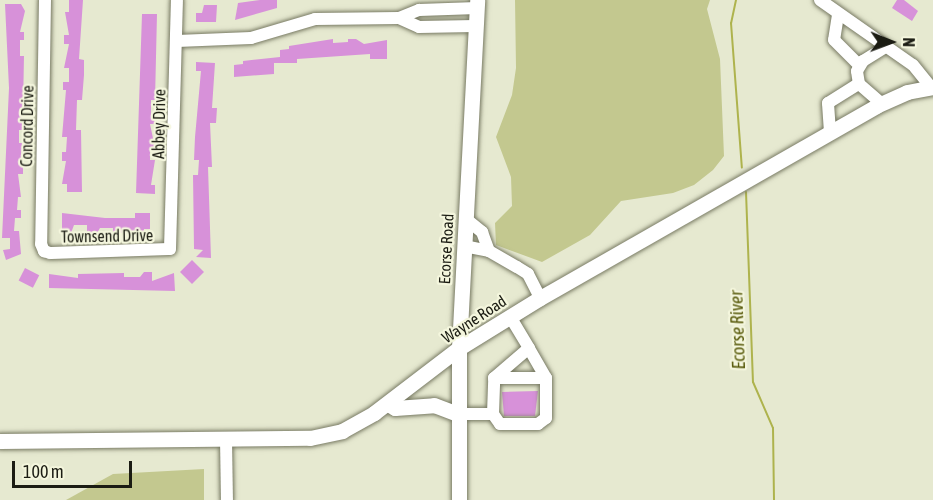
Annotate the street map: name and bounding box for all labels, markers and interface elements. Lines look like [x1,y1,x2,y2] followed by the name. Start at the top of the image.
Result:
[861,12,921,72] north arrow
[900,37,918,47] text: N
[17,85,37,167] street label: Concord Drive
[149,89,169,159] street label: Abbey Drive
[435,213,457,285] street label: Ecorse Road
[61,226,153,246] street label: Townsend Drive
[726,290,750,370] water label: Ecorse River
[438,291,510,347] street label: Wayne Road
[15,449,135,487] scale bar
[23,461,64,482] text: 100 m

